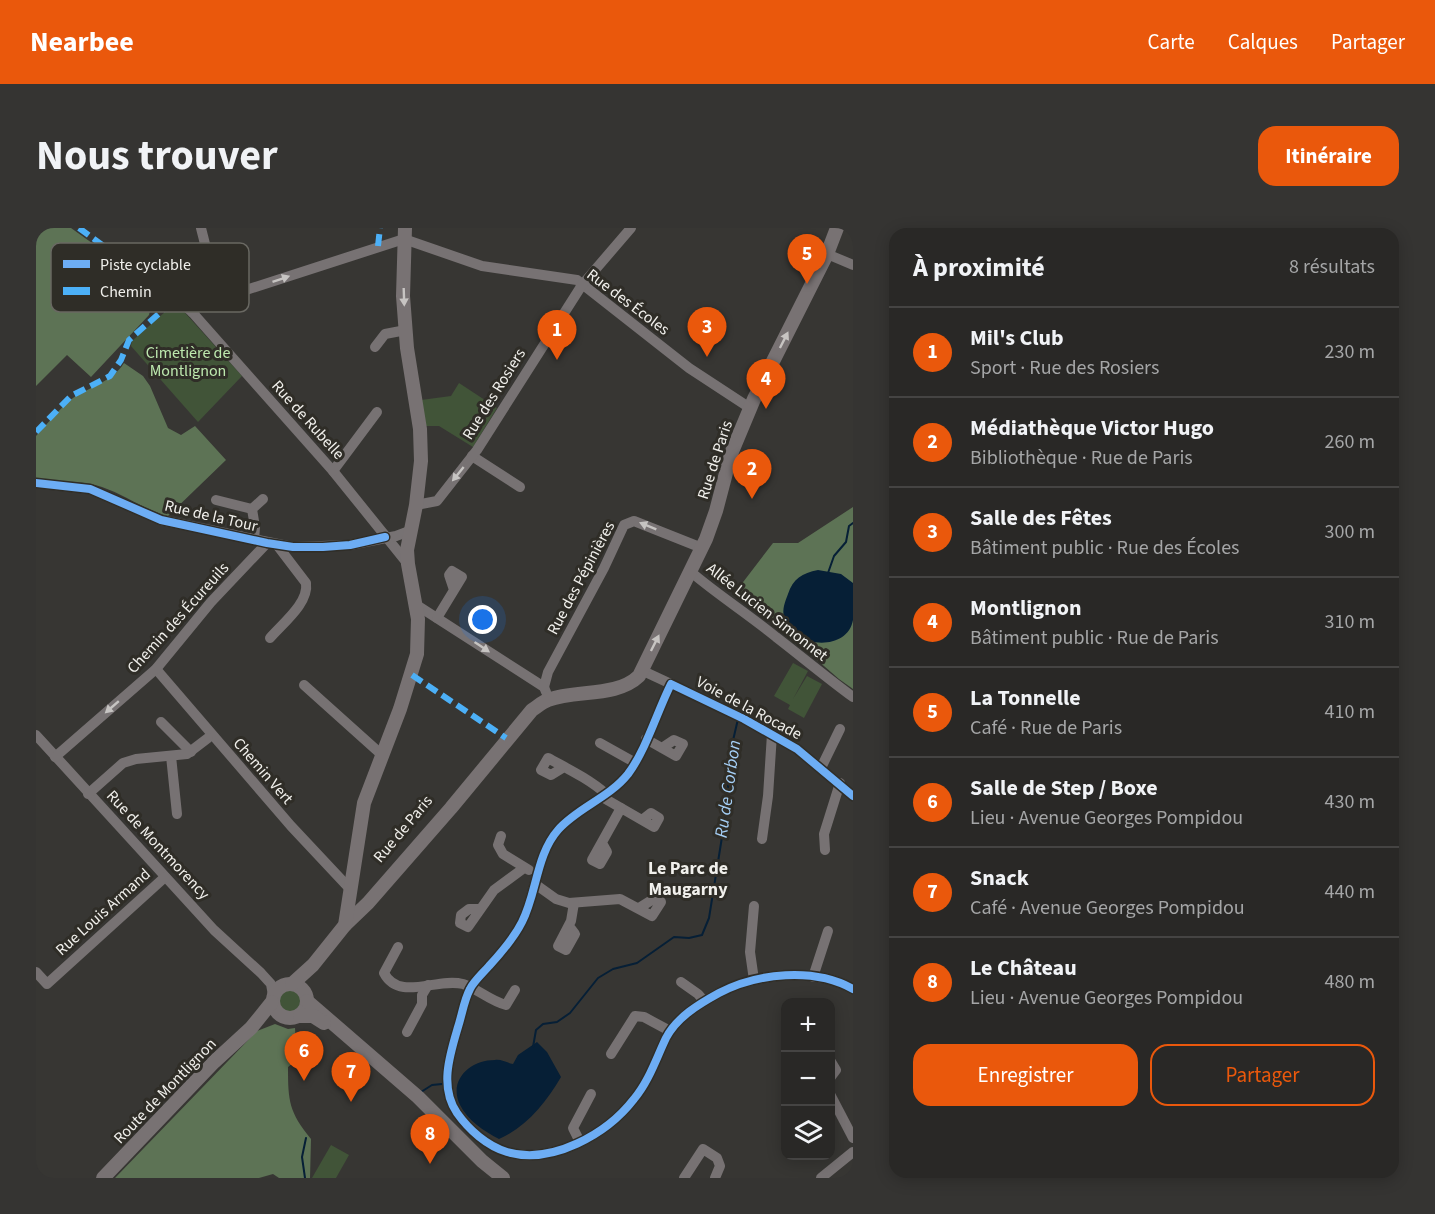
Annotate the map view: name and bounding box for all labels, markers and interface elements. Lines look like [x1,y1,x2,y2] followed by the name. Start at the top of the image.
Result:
[30,22,134,62] text: Nearbee
[1148,27,1195,57] text: Carte
[1228,27,1298,57] text: Calques
[1331,27,1405,57] text: Partager
[36,126,278,186] text: Nous trouver
[1258,126,1399,186] button: Itinéraire
[788,235,826,284] pin: 5
[51,243,249,312] legend
[913,249,1045,286] text: À proximité
[1289,253,1375,281] text: 8 résultats
[100,254,191,276] text: Piste cyclable
[582,264,674,341] street label: Rue des Écoles
[272,274,290,283] one-way arrow
[100,281,152,303] text: Chemin
[399,288,408,307] one-way arrow
[688,308,726,357] pin: 3
[538,310,576,360] pin: 1
[970,322,1064,354] text: Mil's Club
[779,331,788,348] one-way arrow
[927,338,938,366] text: 1
[1325,338,1375,366] text: 230 m
[146,342,230,382] park label: Cimetière de Montlignon
[457,344,531,444] street label: Rue des Rosiers
[970,354,1159,382] text: Sport · Rue des Rosiers
[746,360,786,409] pin: 4
[266,376,350,464] street label: Rue de Rubelle
[970,412,1214,444] text: Médiathèque Victor Hugo
[692,418,738,502] street label: Rue de Paris
[927,428,938,456] text: 2
[1325,428,1375,456] text: 260 m
[970,444,1193,472] text: Bibliothèque · Rue de Paris
[732,450,772,499] pin: 2
[452,466,465,482] one-way arrow
[162,495,260,537] street label: Rue de la Tour
[970,502,1112,534] text: Salle des Fêtes
[542,517,620,639] street label: Rue des Pépinières
[927,518,938,546] text: 3
[1325,518,1375,546] text: 300 m
[638,521,656,531] one-way arrow
[970,534,1239,562] text: Bâtiment public · Rue des Écoles
[122,557,234,678] street label: Chemin des Écureuils
[702,558,833,667] street label: Allée Lucien Simonnet
[970,592,1081,624] text: Montlignon
[468,605,497,634] your location
[927,608,938,636] text: 4
[1325,608,1375,636] text: 310 m
[970,624,1219,652] text: Bâtiment public · Rue de Paris
[650,634,660,651] one-way arrow
[474,642,490,653] one-way arrow
[692,671,806,745] street label: Voie de la Rocade
[970,682,1081,714] text: La Tonnelle
[927,698,938,726] text: 5
[1325,698,1375,726] text: 410 m
[105,700,120,713] one-way arrow
[970,714,1122,742] text: Café · Rue de Paris
[228,733,299,810] street label: Chemin Vert
[709,738,747,840] water label: Ru de Corbon
[970,772,1158,804] text: Salle de Step / Boxe
[101,785,215,905] street label: Rue de Montmorency
[927,788,938,816] text: 6
[1325,788,1375,816] text: 430 m
[368,790,438,867] street label: Rue de Paris
[970,804,1243,832] text: Lieu · Avenue Georges Pompidou
[648,856,728,902] district label: Le Parc de Maugarny
[970,862,1029,894] text: Snack
[51,863,155,961] street label: Rue Louis Armand
[927,878,938,906] text: 7
[1325,878,1375,906] text: 440 m
[970,894,1245,922] text: Café · Avenue Georges Pompidou
[970,952,1077,984] text: Le Château
[927,968,938,996] text: 8
[1325,968,1375,996] text: 480 m
[970,984,1243,1012] text: Lieu · Avenue Georges Pompidou
[781,998,835,1160] map controls
[781,998,835,1052] button: +
[284,1032,324,1081] pin: 6
[109,1033,221,1149] street label: Route de Montlignon
[913,1044,1138,1106] button: Enregistrer
[1150,1044,1375,1106] button: Partager
[332,1052,370,1102] pin: 7
[781,1052,835,1106] button: −
[781,1106,835,1160] button: layers
[410,1114,450,1164] pin: 8

